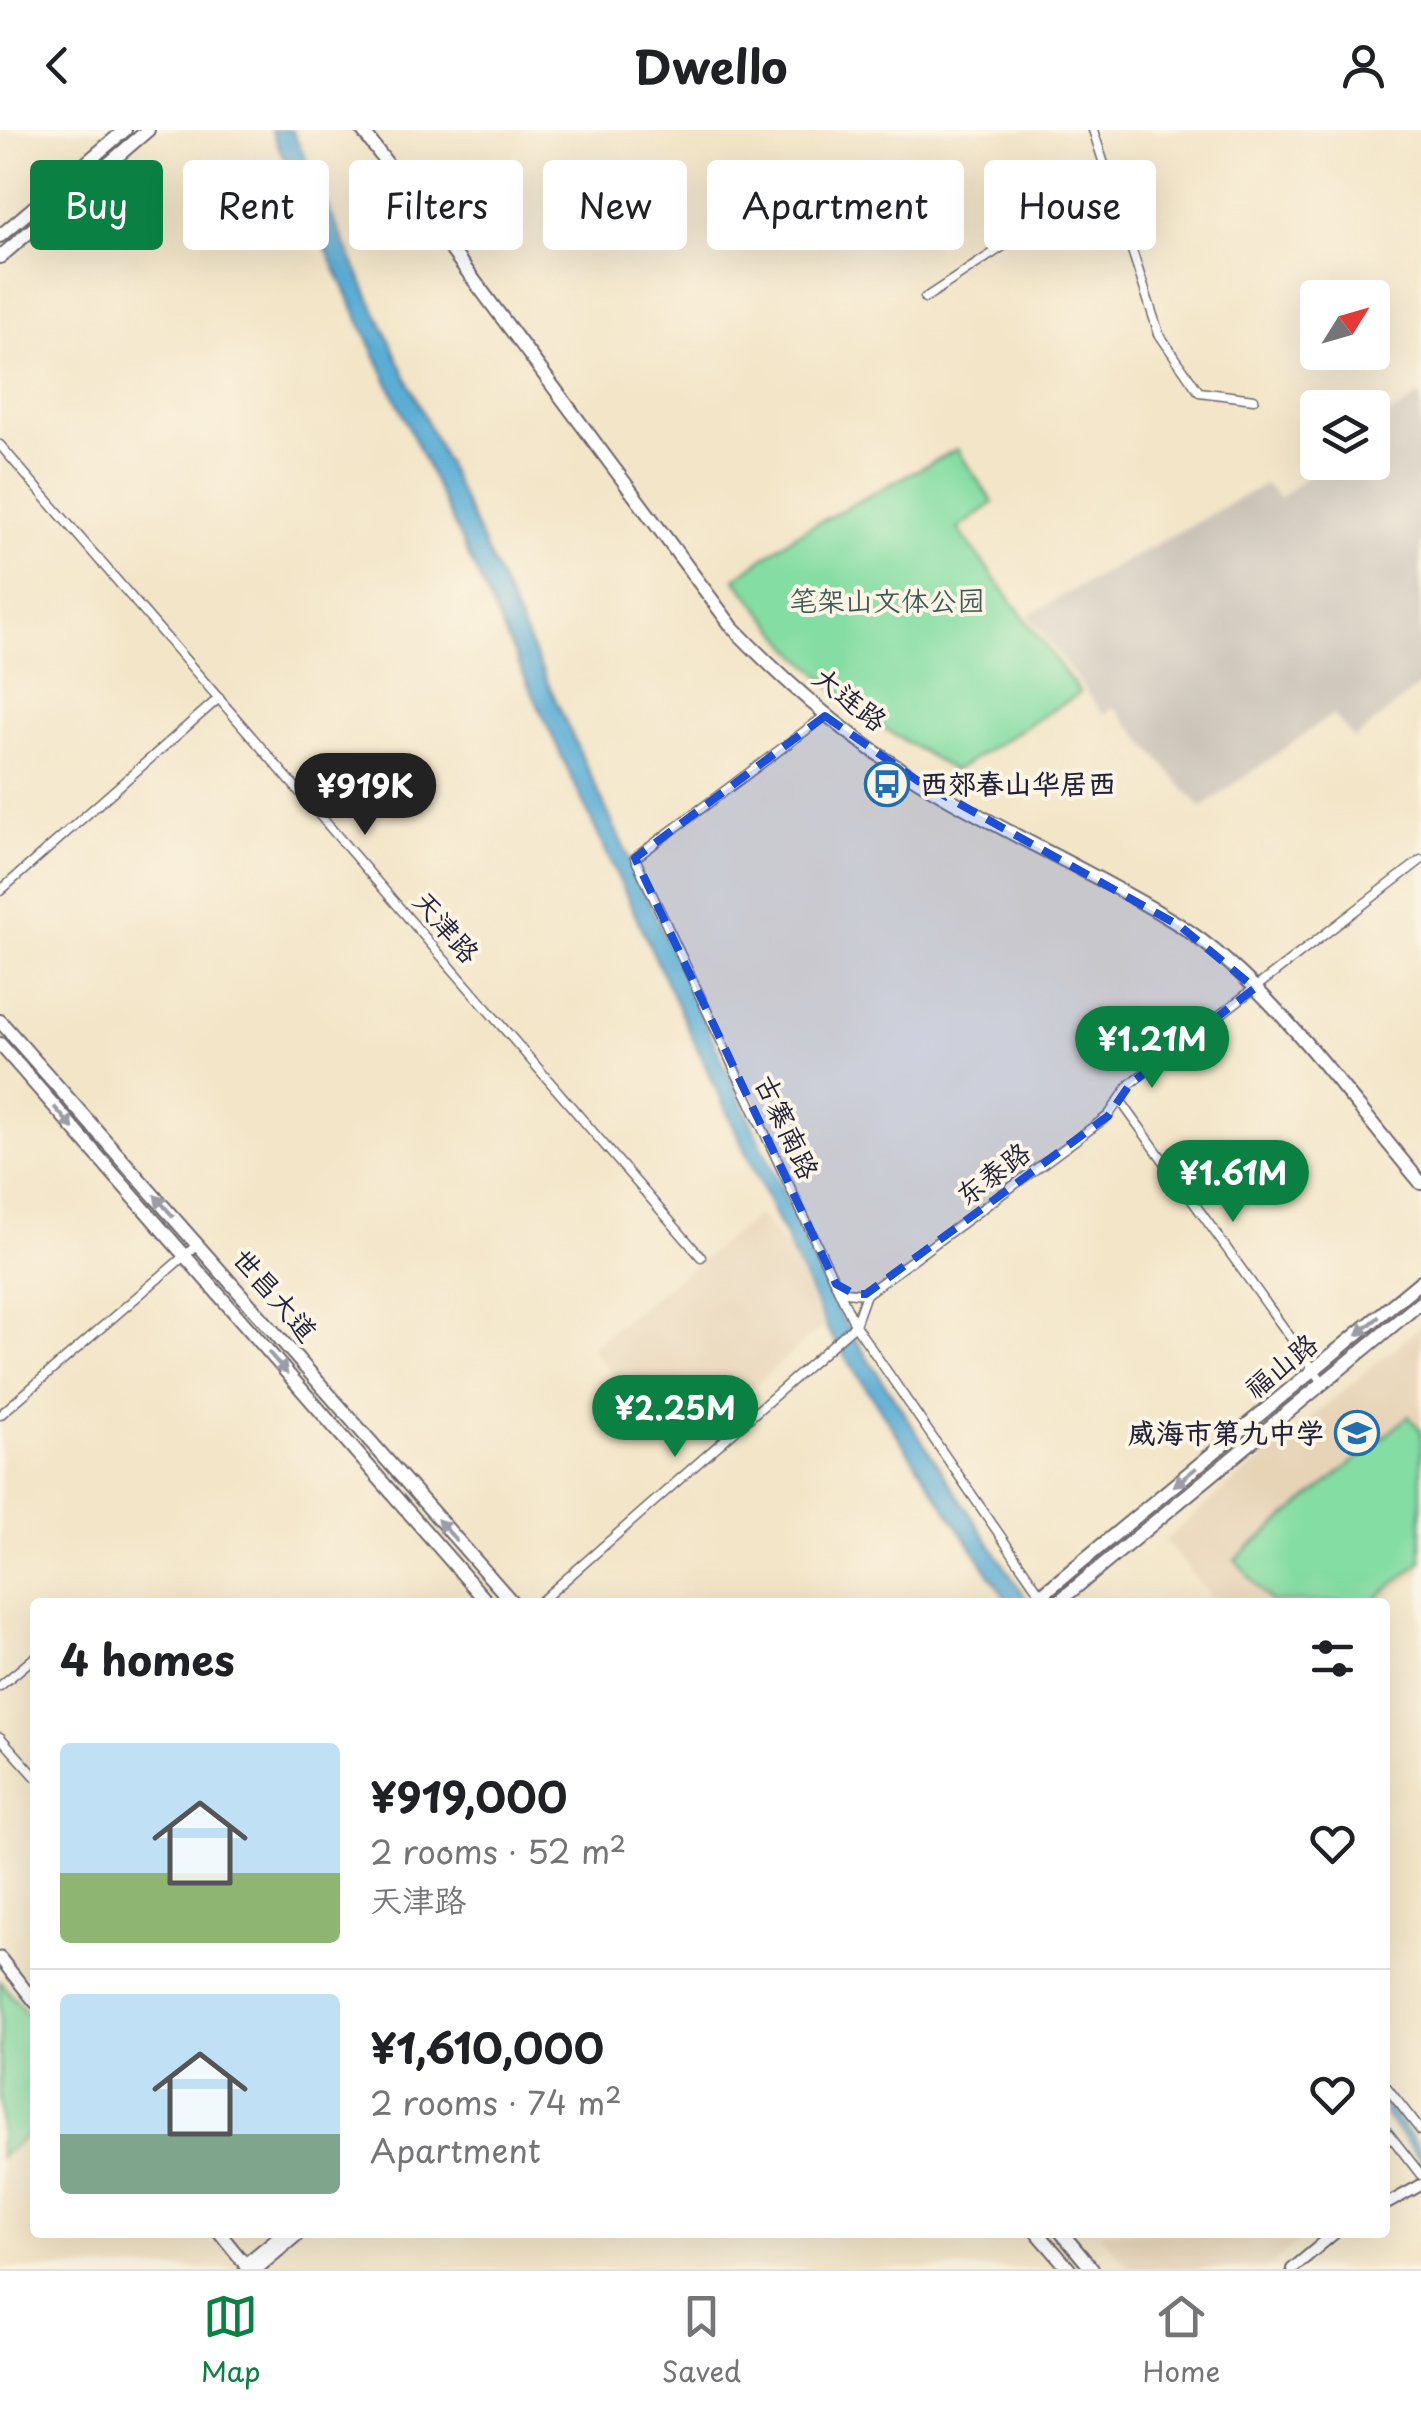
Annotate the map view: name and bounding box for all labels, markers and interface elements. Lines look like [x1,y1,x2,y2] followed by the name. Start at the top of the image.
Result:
[634,31,787,99] text: Dwello
[30,38,85,93] icon: back
[1336,38,1391,93] icon: person
[30,160,163,250] chip: Buy
[183,160,329,250] chip: Rent
[349,160,523,250] chip: Filters
[543,160,687,250] chip: New
[707,160,964,250] chip: Apartment
[984,160,1156,250] chip: House
[1300,280,1390,370] north arrow
[1300,280,1390,480] map controls
[1300,390,1390,480] button: layers
[789,578,985,621] park label: 笔架山文体公园
[805,655,897,741] street label: 大连路
[295,753,435,838] pin: ¥919K
[316,761,414,809] text: ¥919K
[864,761,910,807] bus stop icon: 西郊春山华居西
[920,761,1116,804] place label: 西郊春山华居西
[403,880,491,972] street label: 天津路
[1071,1006,1233,1091] pin: ¥1.21M
[1097,1014,1207,1062] text: ¥1.21M
[745,1067,832,1186] street label: 古寨南路
[53,1105,75,1130] one-way arrow
[946,1130,1039,1215] street label: 东泰路
[1152,1140,1314,1225] pin: ¥1.61M
[1179,1148,1287,1196] text: ¥1.61M
[153,1194,176,1218] one-way arrow
[223,1238,329,1350] street label: 世昌大道
[1356,1315,1381,1337] one-way arrow
[1234,1322,1326,1408] street label: 福山路
[266,1350,288,1375] one-way arrow
[594,1375,756,1460] pin: ¥2.25M
[614,1383,736,1431] text: ¥2.25M
[1128,1410,1324,1453] place label: 威海市第九中学
[1334,1410,1380,1456] school or university icon: 威海市第九中学
[1172,1465,1197,1487] one-way arrow
[437,1518,459,1543] one-way arrow
[60,1627,235,1690] text: 4 homes
[1305,1631,1360,1686] icon: filters
[370,1764,567,1827] text: ¥919,000
[140,1783,260,1903] icon: home
[1305,1816,1360,1871] icon: heart
[370,1827,626,1875] text: 2 rooms · 52 m²
[370,1875,466,1923] text: 天津路
[370,2015,604,2078] text: ¥1,610,000
[140,2034,260,2154] icon: home
[1305,2067,1360,2122] icon: heart
[370,2078,622,2126] text: 2 rooms · 74 m²
[370,2126,541,2174] text: Apartment
[201,2289,260,2392] tab: Map
[662,2289,741,2392] tab: Saved
[1142,2289,1220,2392] tab: Home

